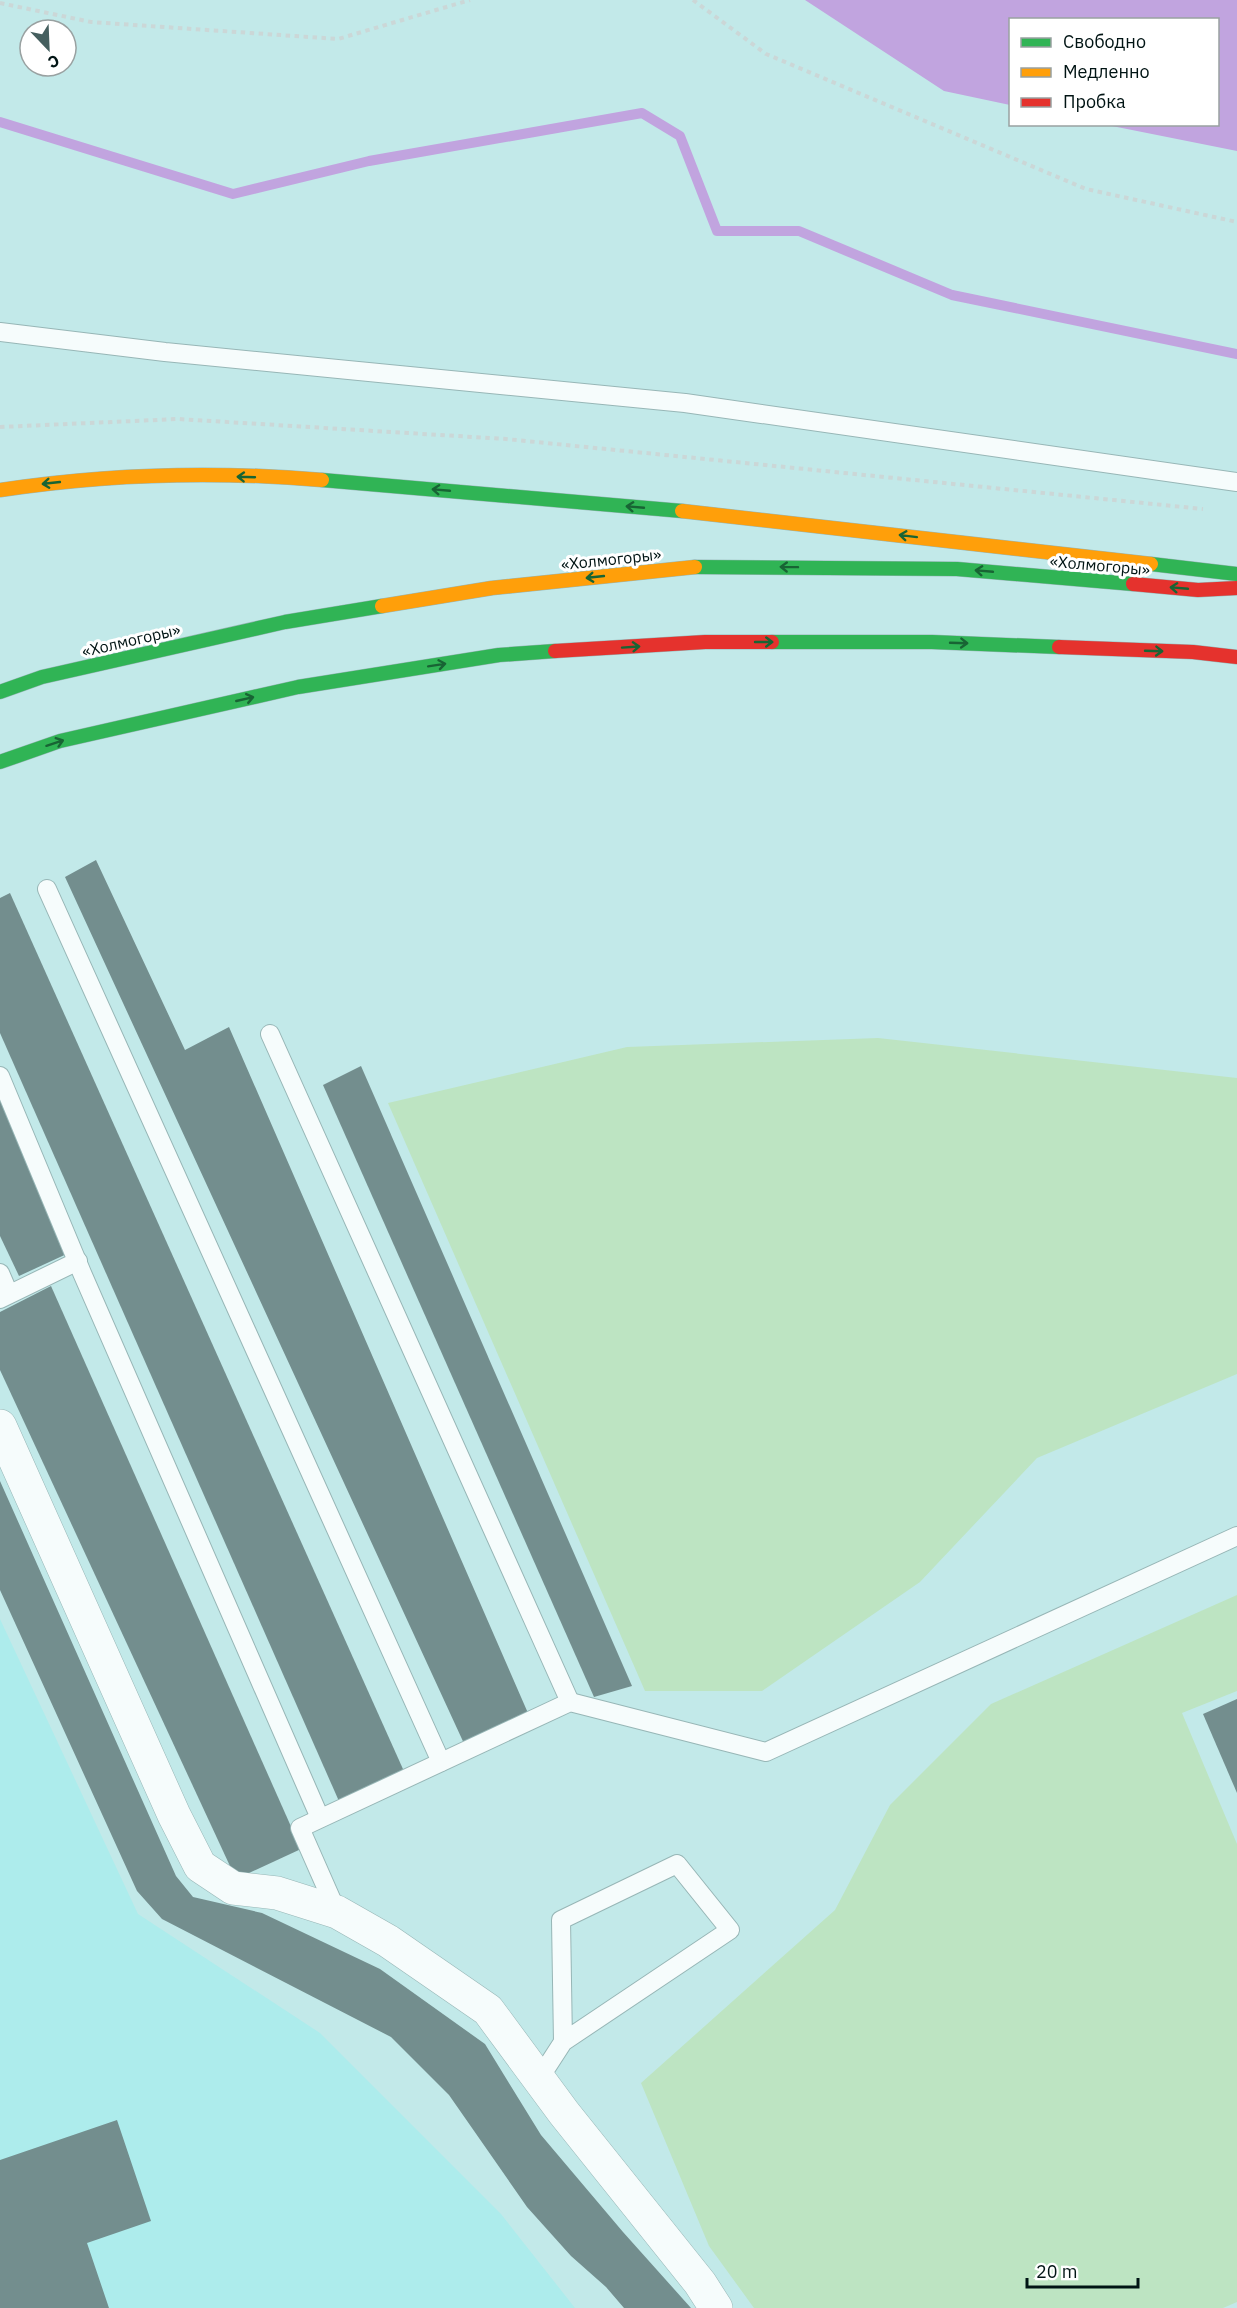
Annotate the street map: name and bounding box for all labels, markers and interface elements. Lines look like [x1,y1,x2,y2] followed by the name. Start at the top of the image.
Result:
[18,18,78,78] north arrow
[1009,18,1219,126] legend
[1063,30,1146,53] text: Свободно
[45,51,63,73] text: С
[1063,60,1150,83] text: Медленно
[1063,90,1126,113] text: Пробка
[236,471,256,483] one-way arrow
[42,478,62,489] one-way arrow
[431,484,451,495] one-way arrow
[625,501,645,512] one-way arrow
[898,530,918,541] one-way arrow
[560,544,662,574] street label: «Холмогоры»
[1049,551,1151,579] street label: «Холмогоры»
[780,561,800,573] one-way arrow
[975,565,995,576] one-way arrow
[586,572,606,583] one-way arrow
[1169,582,1189,593] one-way arrow
[80,619,182,661] street label: «Холмогоры»
[753,636,773,648] one-way arrow
[948,638,968,649] one-way arrow
[621,641,640,652] one-way arrow
[1143,645,1163,656] one-way arrow
[427,659,446,670] one-way arrow
[235,693,254,704] one-way arrow
[45,737,64,748] one-way arrow
[1027,2251,1138,2289] scale bar
[1036,2260,1078,2283] text: 20 m

